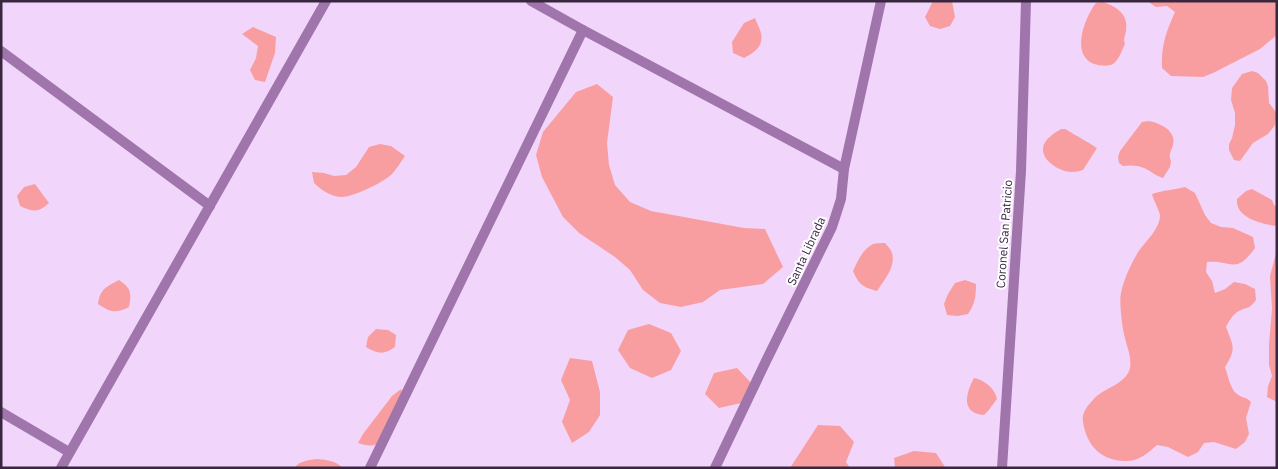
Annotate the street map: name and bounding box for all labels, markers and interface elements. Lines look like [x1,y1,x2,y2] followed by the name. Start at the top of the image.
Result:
[993,179,1015,289] street label: Coronel San Patricio
[784,214,829,288] street label: Santa Librada

